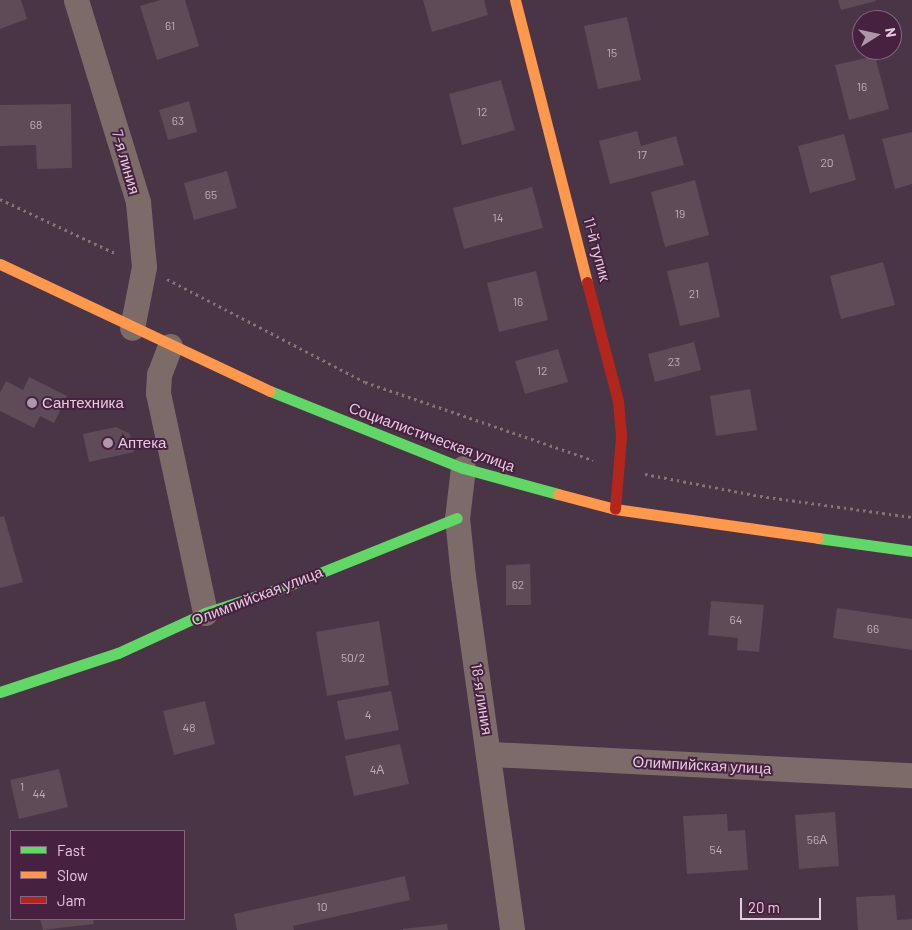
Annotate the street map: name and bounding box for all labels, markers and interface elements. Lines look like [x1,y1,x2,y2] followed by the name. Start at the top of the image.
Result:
[852,10,902,60] north arrow
[165,19,175,33] house number: 61
[882,26,900,39] text: N
[607,46,617,60] house number: 15
[857,80,867,94] house number: 16
[477,105,487,119] house number: 12
[172,114,184,128] house number: 63
[30,118,42,132] house number: 68
[108,128,144,196] street label: 7-я линия
[637,148,647,162] house number: 17
[820,156,834,170] house number: 20
[205,188,217,202] house number: 65
[675,207,685,221] house number: 19
[493,211,503,225] house number: 14
[580,215,614,283] street label: 11-й тупик
[689,287,699,301] house number: 21
[513,295,523,309] house number: 16
[668,355,680,369] house number: 23
[537,364,547,378] house number: 12
[42,394,124,412] place label: Сантехника
[26,397,38,409] marker: Сантехника
[346,399,518,475] street label: Социалистическая улица
[118,434,166,452] place label: Аптека
[102,437,114,449] marker: Аптека
[189,563,325,629] street label: Олимпийская улица
[512,578,524,592] house number: 62
[730,613,742,627] house number: 64
[867,622,879,636] house number: 66
[341,651,365,665] house number: 50/2
[467,662,497,736] street label: 18-я линия
[365,708,371,722] house number: 4
[183,721,195,735] house number: 48
[632,752,772,778] street label: Олимпийская улица
[370,763,384,777] house number: 4А
[20,780,24,794] house number: 1
[32,787,46,801] house number: 44
[10,830,185,920] legend
[807,833,827,847] house number: 56А
[57,841,85,859] text: Fast
[710,843,722,857] house number: 54
[57,866,88,884] text: Slow
[742,888,823,920] scale bar
[57,891,86,909] text: Jam
[748,898,780,916] text: 20 m
[317,900,327,914] house number: 10

